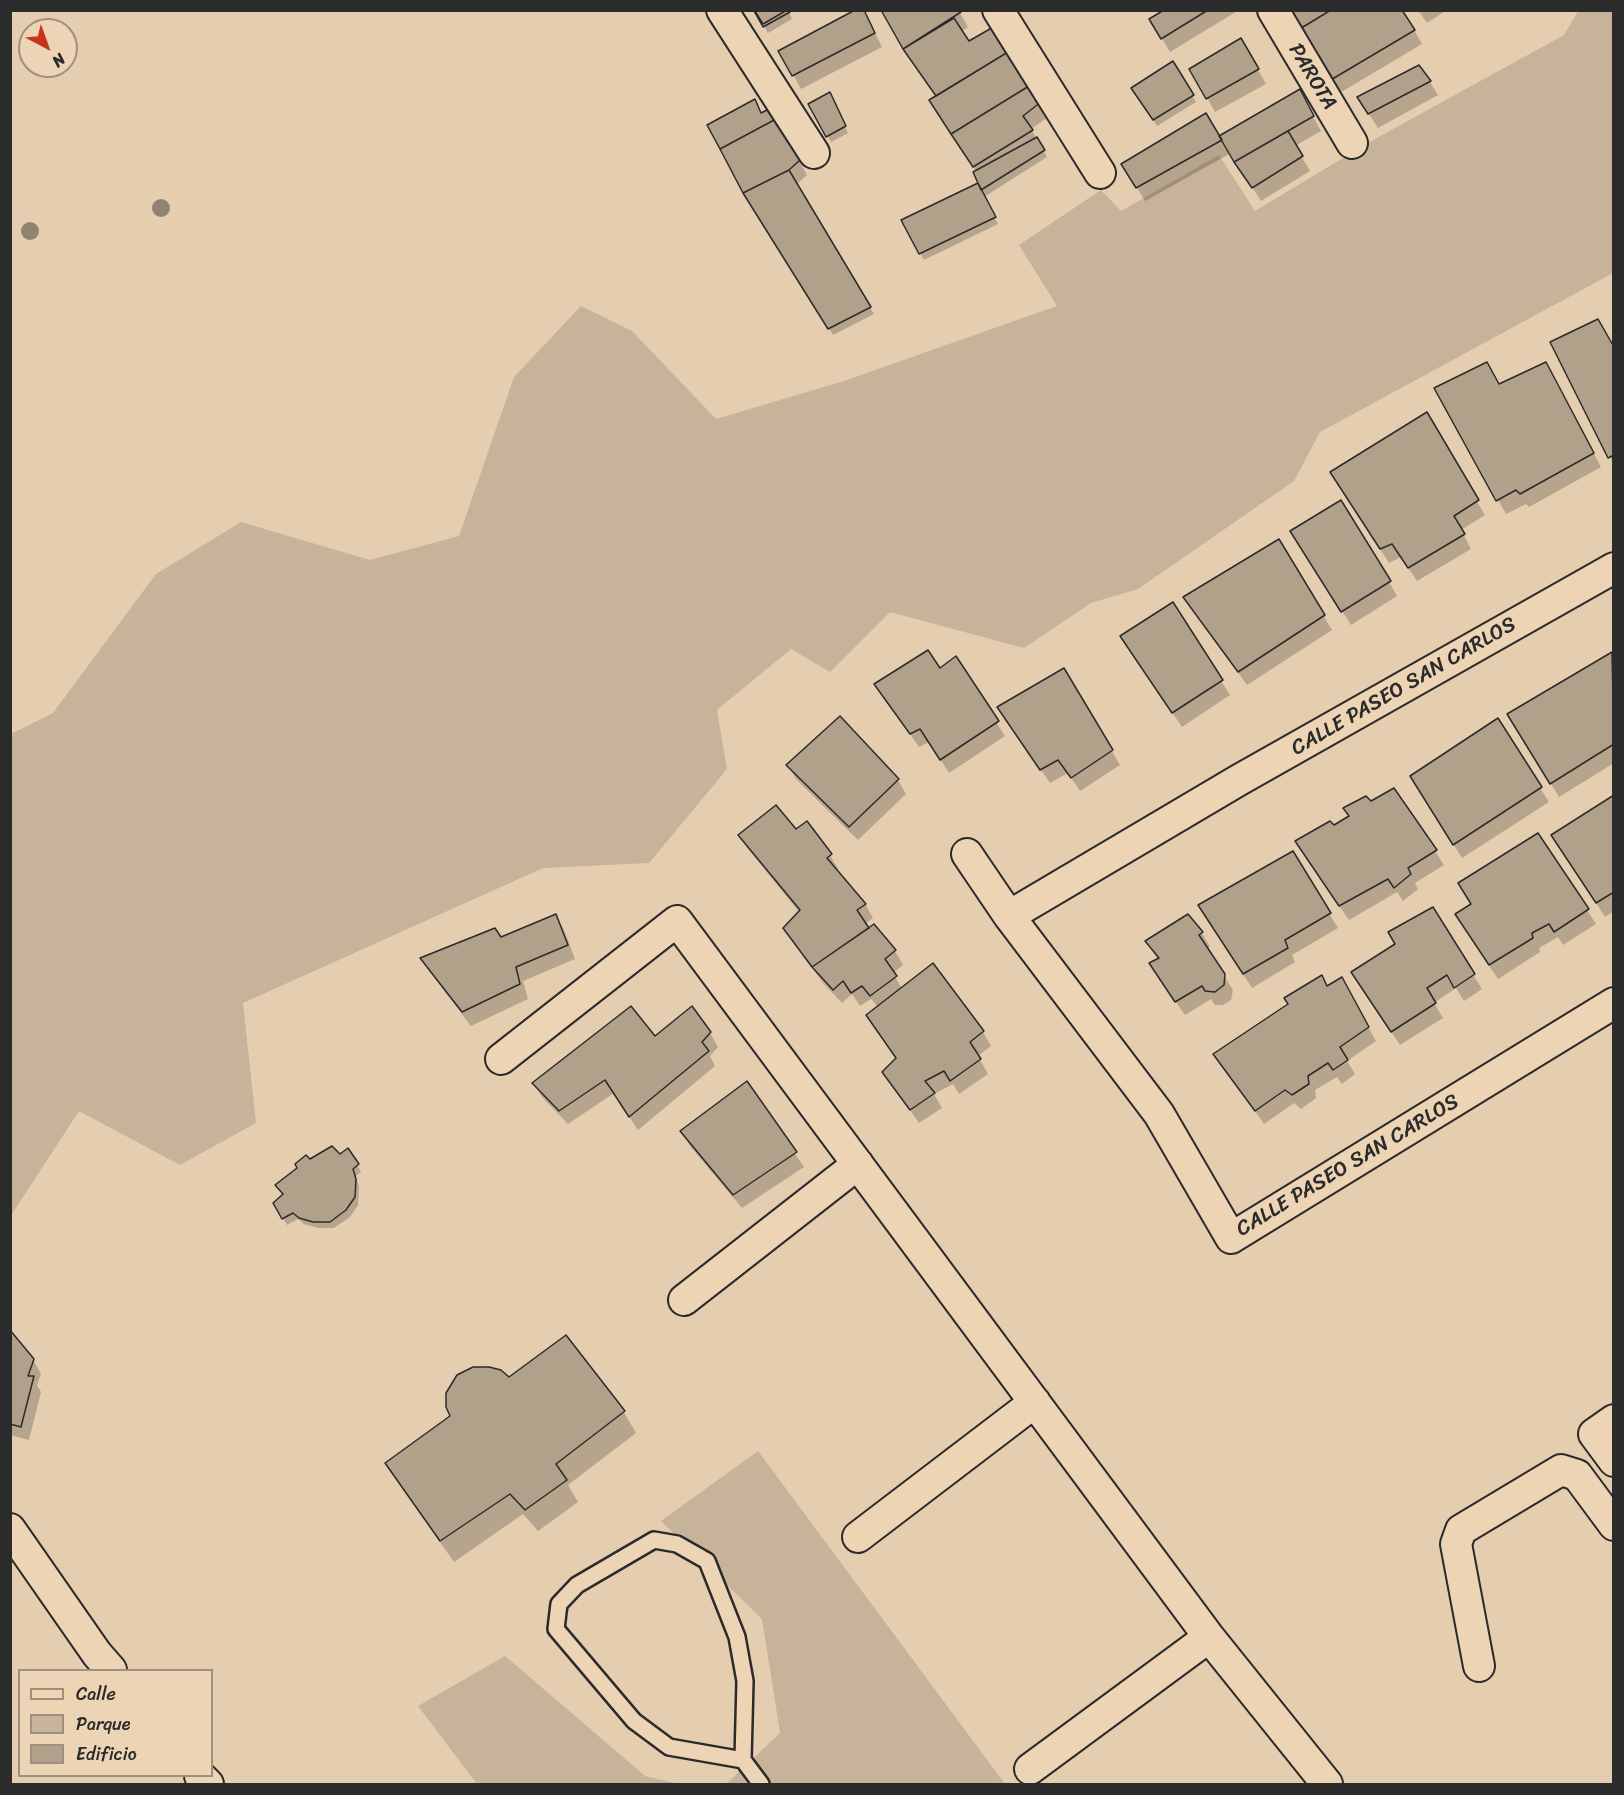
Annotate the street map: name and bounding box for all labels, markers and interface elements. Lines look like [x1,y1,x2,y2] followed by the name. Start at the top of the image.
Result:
[18,18,78,78] north arrow
[1283,39,1341,115] street label: PAROTA
[45,46,73,75] text: N
[1287,612,1521,762] street label: CALLE PASEO SAN CARLOS
[1232,1089,1464,1243] street label: CALLE PASEO SAN CARLOS
[18,1669,213,1777] legend
[76,1678,116,1710] text: Calle
[76,1708,130,1740] text: Parque
[76,1738,137,1770] text: Edificio

